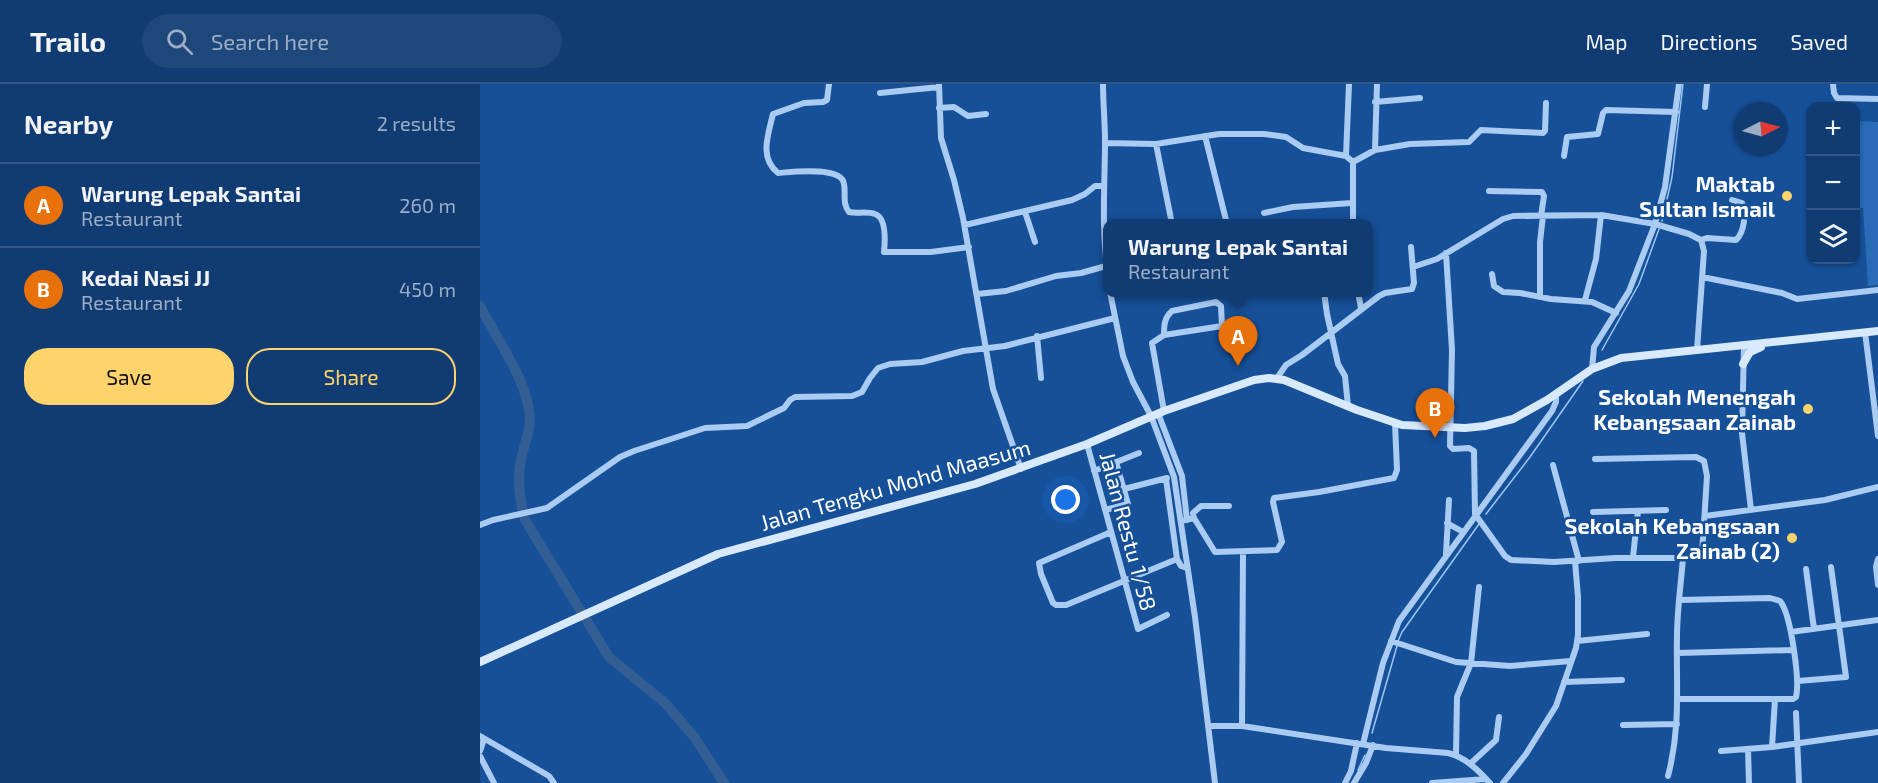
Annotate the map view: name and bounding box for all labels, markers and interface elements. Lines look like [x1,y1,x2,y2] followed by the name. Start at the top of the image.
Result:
[142,14,562,68] search box
[30,24,106,58] text: Trailo
[163,25,196,58] icon: search
[211,28,329,54] text: Search here
[1585,29,1628,54] text: Map
[1661,29,1757,54] text: Directions
[1790,29,1848,54] text: Saved
[1734,102,1788,156] north arrow
[1806,102,1860,264] map controls
[1806,102,1860,156] button: +
[24,108,113,139] text: Nearby
[377,111,456,135] text: 2 results
[1806,156,1860,210] button: −
[1639,170,1776,221] place label: Maktab Sultan Ismail
[81,180,301,206] text: Warung Lepak Santai
[1780,189,1794,203] marker: Maktab Sultan Ismail
[37,193,50,217] text: A
[399,193,456,217] text: 260 m
[81,206,182,230] text: Restaurant
[1806,210,1860,264] button: layers
[1103,219,1373,297] popup
[1128,233,1348,259] text: Warung Lepak Santai
[1128,259,1229,283] text: Restaurant
[81,264,210,290] text: Kedai Nasi JJ
[37,277,50,301] text: B
[399,277,456,301] text: 450 m
[81,290,182,314] text: Restaurant
[1218,316,1257,366] pin: A
[24,348,234,405] button: Save
[246,348,456,405] button: Share
[1593,383,1796,434] place label: Sekolah Menengah Kebangsaan Zainab
[1416,388,1454,438] pin: B
[1801,402,1815,416] marker: Sekolah Menengah Kebangsaan Zainab
[757,433,1033,535] street label: Jalan Tengku Mohd Maasum
[1095,449,1163,613] street label: Jalan Restu 1/58
[1051,485,1080,514] your location
[1565,512,1780,563] place label: Sekolah Kebangsaan Zainab (2)
[1785,531,1799,545] marker: Sekolah Kebangsaan Zainab (2)

